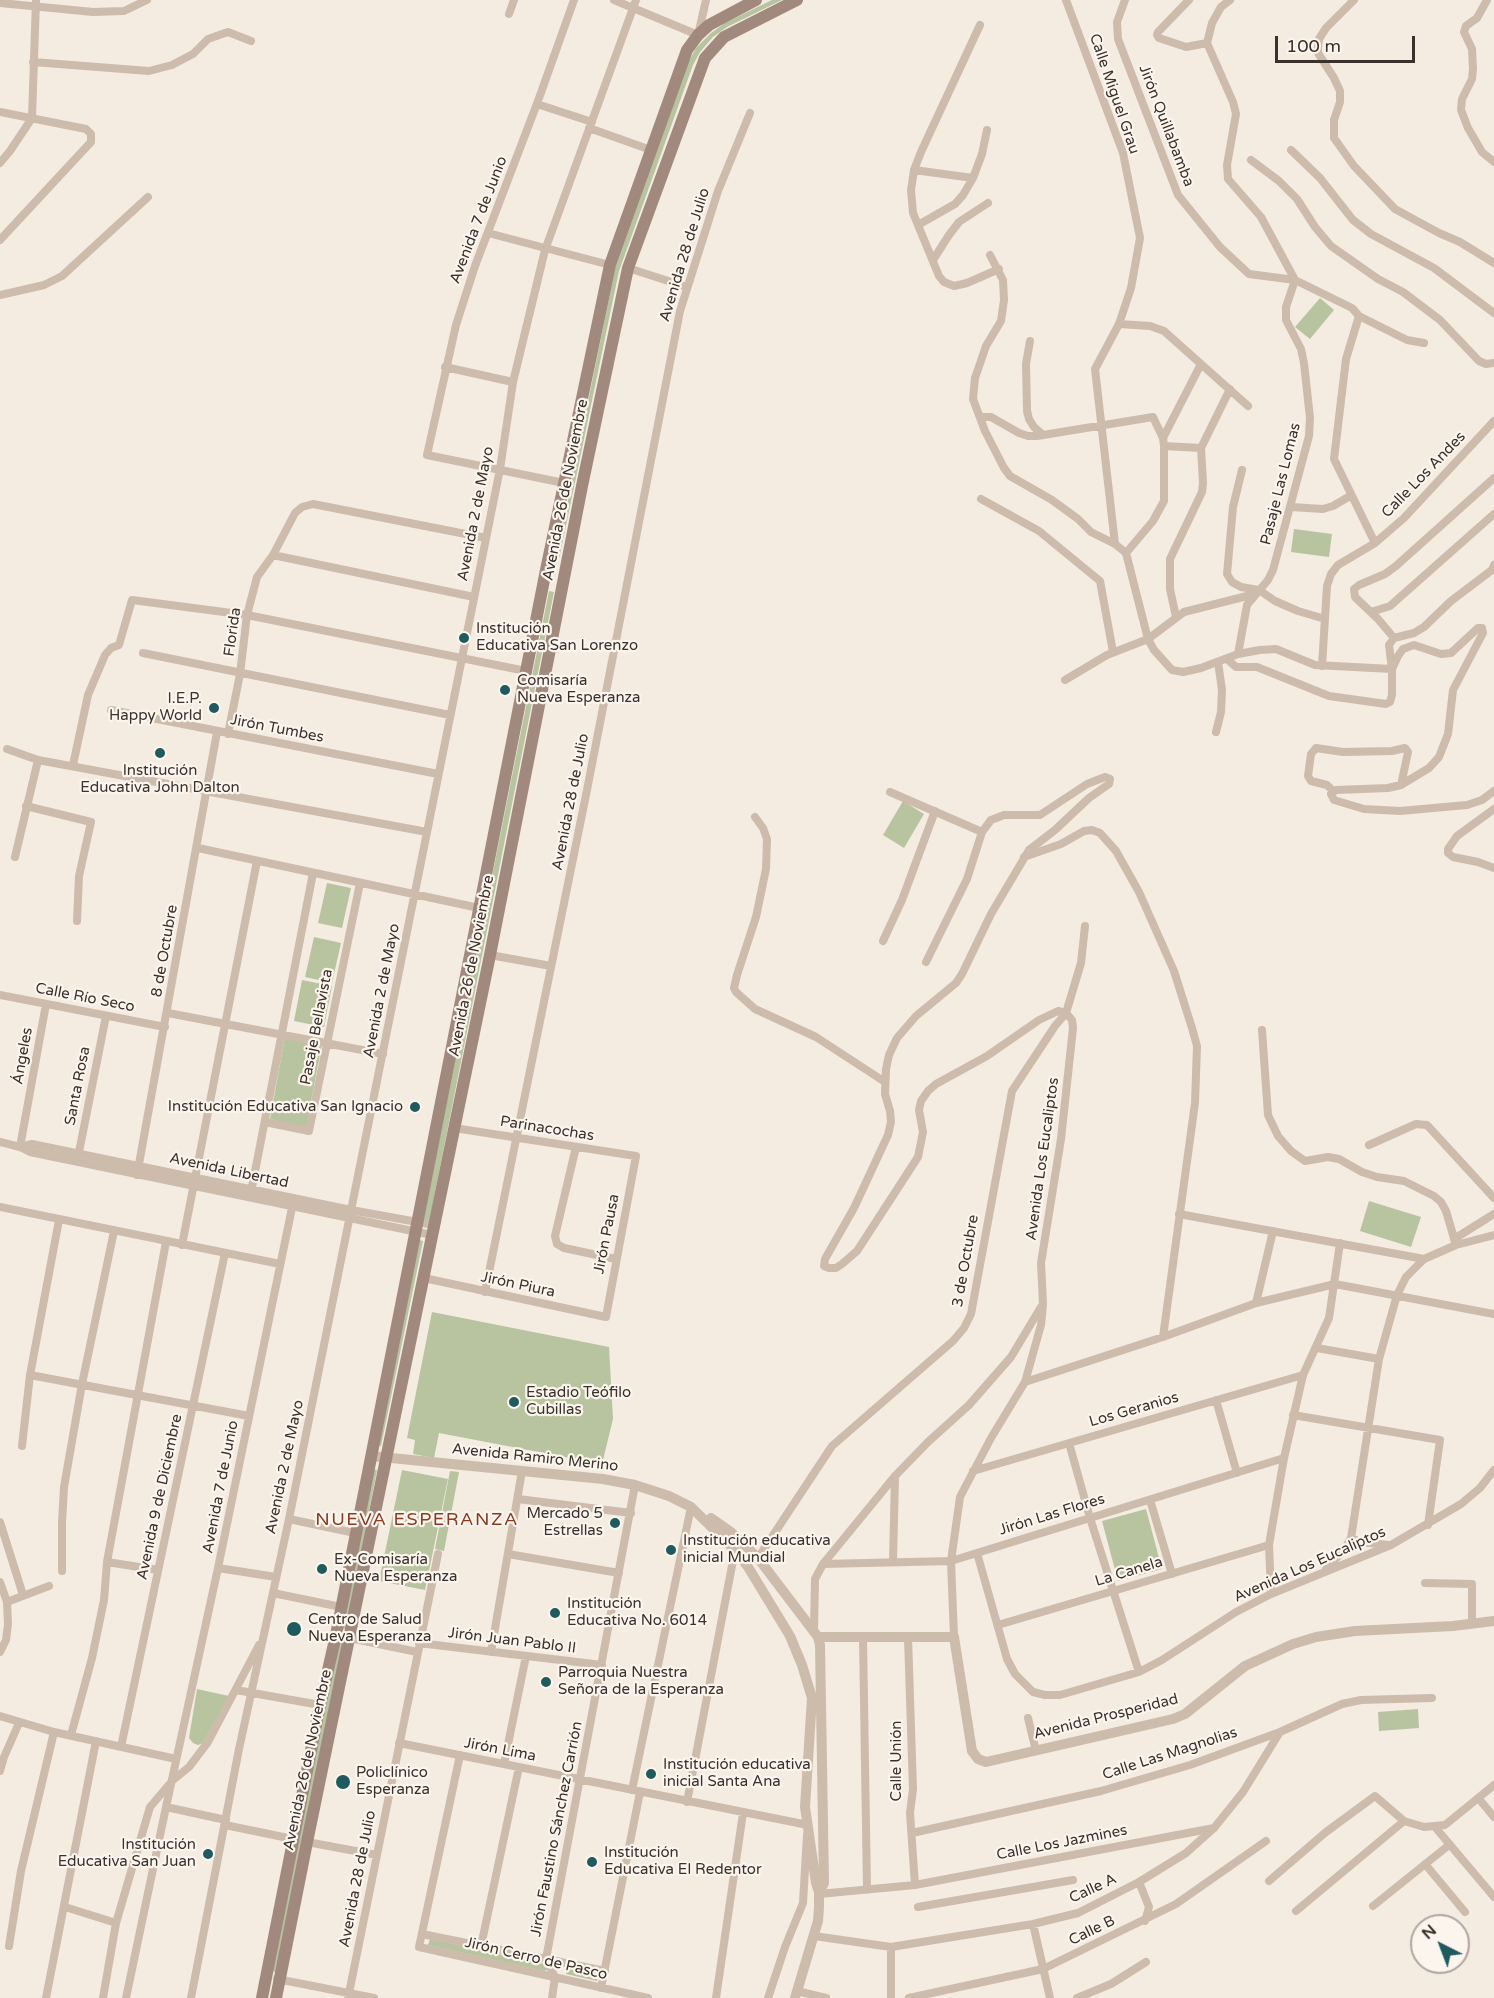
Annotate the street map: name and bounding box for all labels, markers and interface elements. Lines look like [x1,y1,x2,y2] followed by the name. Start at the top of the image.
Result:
[1278,24,1418,62] scale bar
[1085,31,1143,157] street label: Calle Miguel Grau
[1286,35,1341,57] text: 100 m
[1135,63,1197,189] street label: Jirón Quillabamba
[446,154,512,286] street label: Avenida 7 de Junio
[656,186,714,324] street label: Avenida 28 de Julio
[540,398,592,582] street label: Avenida 26 de Noviembre
[1257,421,1305,547] street label: Pasaje Las Lomas
[1378,428,1470,522] street label: Calle Los Andes
[454,445,498,583] street label: Avenida 2 de Mayo
[221,606,245,658] street label: Florida
[476,620,638,655] place label: Institución Educativa San Lorenzo
[457,631,471,645] marker: Institución Educativa San Lorenzo
[517,672,640,707] place label: Comisaría Nueva Esperanza
[498,683,512,697] marker: Comisaría Nueva Esperanza
[109,690,202,725] place label: I.E.P. Happy World
[207,701,221,715] marker: I.E.P. Happy World
[229,711,325,747] street label: Jirón Tumbes
[549,732,593,872] street label: Avenida 28 de Julio
[153,746,167,760] marker: Institución Educativa John Dalton
[80,762,240,797] place label: Institución Educativa John Dalton
[446,874,498,1058] street label: Avenida 26 de Noviembre
[148,903,182,999] street label: 8 de Octubre
[360,922,404,1060] street label: Avenida 2 de Mayo
[297,968,337,1086] street label: Pasaje Bellavista
[34,980,136,1016] street label: Calle Río Seco
[9,1026,37,1086] street label: Ángeles
[62,1045,94,1127] street label: Santa Rosa
[1023,1076,1063,1242] street label: Avenida Los Eucaliptos
[168,1098,403,1116] place label: Institución Educativa San Ignacio
[408,1100,422,1114] marker: Institución Educativa San Ignacio
[499,1113,595,1145] street label: Parinacochas
[168,1150,290,1192] street label: Avenida Libertad
[590,1192,624,1276] street label: Jirón Pausa
[949,1213,983,1309] street label: 3 de Octubre
[479,1268,557,1302] street label: Jirón Piura
[526,1384,631,1419] place label: Estadio Teófilo Cubillas
[1087,1389,1181,1431] street label: Los Geranios
[507,1395,521,1409] marker: Estadio Teófilo Cubillas
[262,1398,308,1536] street label: Avenida 2 de Mayo
[134,1412,186,1582] street label: Avenida 9 de Diciembre
[199,1419,243,1555] street label: Avenida 7 de Junio
[451,1440,619,1476] street label: Avenida Ramiro Merino
[997,1490,1107,1540] street label: Jirón Las Flores
[526,1505,603,1540] place label: Mercado 5 Estrellas
[315,1509,519,1531] district label: NUEVA ESPERANZA
[608,1516,622,1530] marker: Mercado 5 Estrellas
[1231,1523,1389,1607] street label: Avenida Los Eucaliptos
[683,1532,831,1567] place label: Institución educativa inicial Mundial
[664,1543,678,1557] marker: Institución educativa inicial Mundial
[334,1551,457,1586] place label: Ex-Comisaría Nueva Esperanza
[1093,1553,1165,1591] street label: La Canela
[315,1562,329,1576] marker: Ex-Comisaría Nueva Esperanza
[567,1595,707,1630] place label: Institución Educativa No. 6014
[548,1606,562,1620] marker: Institución Educativa No. 6014
[308,1611,431,1646] place label: Centro de Salud Nueva Esperanza
[285,1620,303,1638] marker: Centro de Salud Nueva Esperanza
[447,1624,577,1658] street label: Jirón Juan Pablo II
[558,1664,724,1699] place label: Parroquia Nuestra Señora de la Esperanza
[280,1668,336,1852] street label: Avenida 26 de Noviembre
[539,1675,553,1689] marker: Parroquia Nuestra Señora de la Esperanza
[1032,1690,1180,1744] street label: Avenida Prosperidad
[527,1720,587,1938] street label: Jirón Faustino Sánchez Carrión
[888,1721,906,1801] street label: Calle Unión
[1100,1724,1240,1784] street label: Calle Las Magnolias
[462,1734,538,1766] street label: Jirón Lima
[663,1756,811,1791] place label: Institución educativa inicial Santa Ana
[356,1764,430,1799] place label: Policlínico Esperanza
[644,1767,658,1781] marker: Institución educativa inicial Santa Ana
[334,1773,352,1791] marker: Policlínico Esperanza
[336,1809,380,1949] street label: Avenida 28 de Julio
[995,1821,1129,1865] street label: Calle Los Jazmines
[58,1836,196,1871] place label: Institución Educativa San Juan
[604,1844,762,1879] place label: Institución Educativa El Redentor
[201,1847,215,1861] marker: Institución Educativa San Juan
[585,1855,599,1869] marker: Institución Educativa El Redentor
[1067,1870,1119,1908] street label: Calle A
[1066,1912,1118,1950] street label: Calle B
[1410,1914,1470,1974] north arrow
[1418,1920,1441,1944] text: N
[463,1934,609,1984] street label: Jirón Cerro de Pasco

